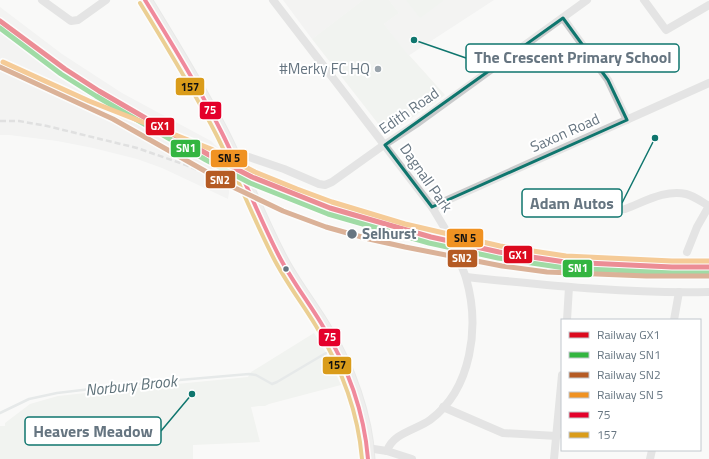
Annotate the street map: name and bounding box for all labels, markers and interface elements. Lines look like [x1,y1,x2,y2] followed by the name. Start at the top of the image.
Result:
[466,44,679,72] callout: The Crescent Primary School
[474,45,672,69] text: The Crescent Primary School
[279,57,370,80] place label: #Merky FC HQ
[373,64,383,74] marker: #Merky FC HQ
[175,77,205,96] line badge: 157
[181,79,199,95] text: 157
[374,82,443,140] street label: Edith Road
[199,101,222,120] line badge: 75
[204,102,216,118] text: 75
[526,107,603,158] street label: Saxon Road
[145,117,175,136] line badge: GX1
[150,118,170,134] text: GX1
[170,139,201,158] line badge: SN1
[394,139,459,217] street label: Dagnall Park
[176,140,196,156] text: SN1
[210,149,248,168] line badge: SN 5
[218,150,240,166] text: SN 5
[205,170,236,189] line badge: SN2
[210,172,230,188] text: SN2
[522,189,622,217] callout: Adam Autos
[530,191,614,215] text: Adam Autos
[362,222,417,245] place label: Selhurst
[345,227,359,241] marker: Selhurst
[446,228,484,248] line badge: SN 5
[454,230,476,246] text: SN 5
[503,245,533,264] line badge: GX1
[508,247,528,263] text: GX1
[447,249,478,268] line badge: SN2
[452,250,472,266] text: SN2
[562,259,593,278] line badge: SN1
[568,260,588,276] text: SN1
[281,264,291,274] unlabelled marker
[561,319,701,451] legend
[597,325,660,344] text: Railway GX1
[318,328,341,347] line badge: 75
[324,329,336,345] text: 75
[597,345,661,364] text: Railway SN1
[322,356,352,375] line badge: 157
[328,357,346,373] text: 157
[597,365,661,384] text: Railway SN2
[84,368,180,402] water label: Norbury Brook
[597,385,664,404] text: Railway SN 5
[597,405,611,424] text: 75
[25,417,161,445] callout: Heavers Meadow
[33,419,153,443] text: Heavers Meadow
[597,425,617,444] text: 157

